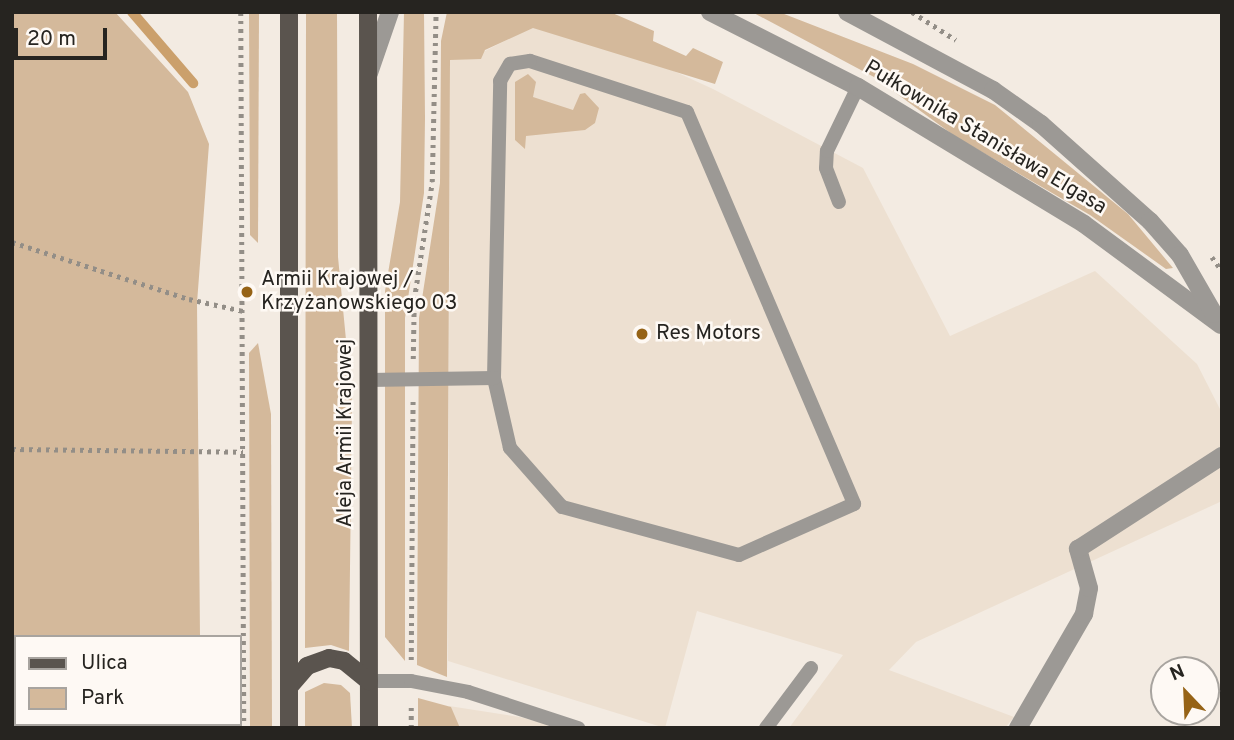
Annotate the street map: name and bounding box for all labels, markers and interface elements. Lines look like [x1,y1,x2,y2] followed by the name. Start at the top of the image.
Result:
[18,14,110,58] scale bar
[27,26,76,53] text: 20 m
[859,56,1111,220] street label: Pułkownika Stanisława Elgasa
[261,267,457,317] place label: Armii Krajowej / Krzyżanowskiego 03
[239,284,255,300] marker: Armii Krajowej / Krzyżanowskiego 03
[656,321,761,347] place label: Res Motors
[634,326,650,342] marker: Res Motors
[333,338,359,528] street label: Aleja Armii Krajowej
[14,635,242,726] legend
[81,650,128,677] text: Ulica
[1150,656,1220,726] north arrow
[1167,660,1189,687] text: N
[81,685,124,712] text: Park

